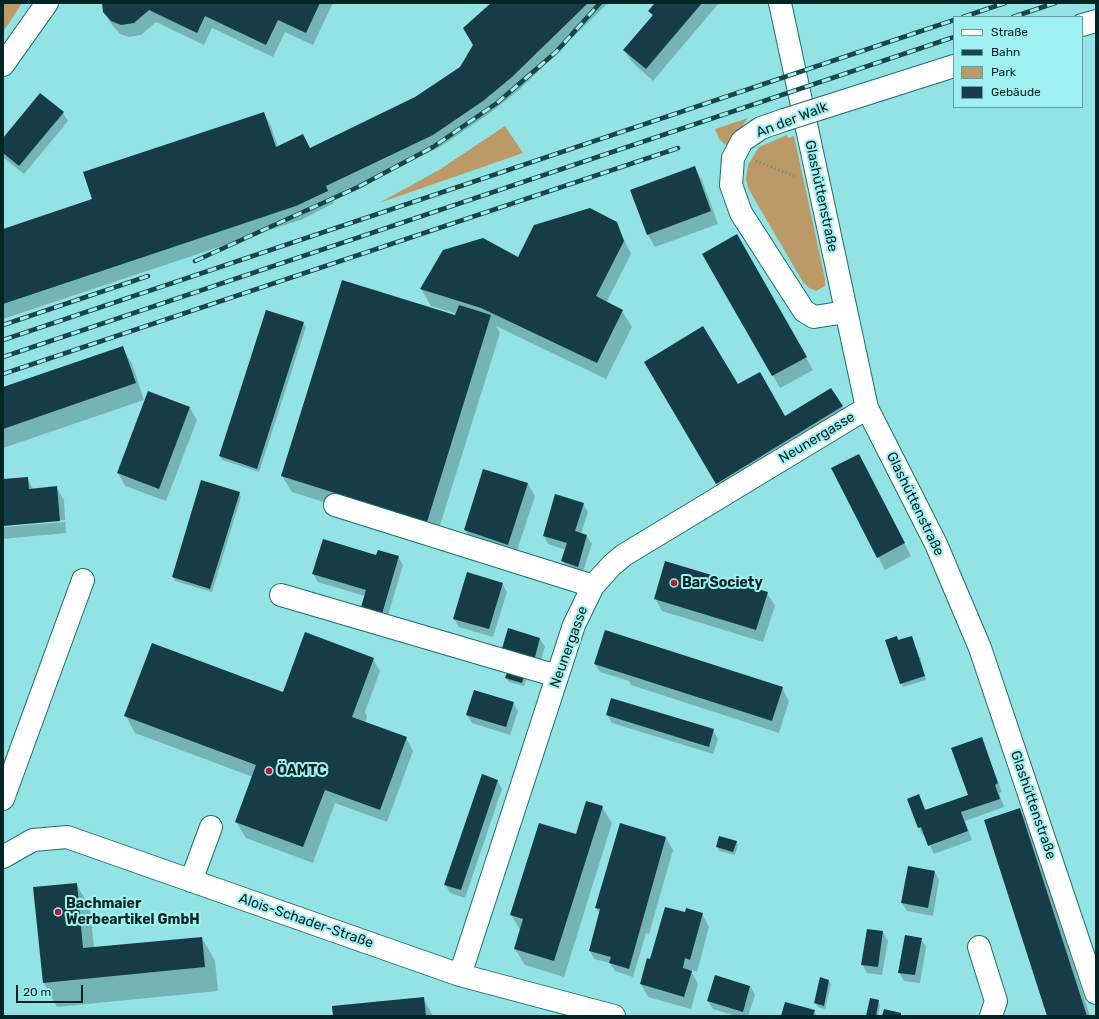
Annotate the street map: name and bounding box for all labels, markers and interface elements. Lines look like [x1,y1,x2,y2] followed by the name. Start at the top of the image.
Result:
[953,16,1083,108] legend
[991,25,1028,39] text: Straße
[991,45,1020,59] text: Bahn
[991,65,1016,79] text: Park
[991,85,1041,99] text: Gebäude
[754,99,830,141] street label: An der Walk
[801,139,841,253] street label: Glashüttenstraße
[776,409,858,467] street label: Neunergasse
[883,449,947,559] street label: Glashüttenstraße
[682,575,763,591] place label: Bar Society
[669,578,679,588] marker: Bar Society
[546,604,592,690] street label: Neunergasse
[1007,749,1059,861] street label: Glashüttenstraße
[277,763,327,779] place label: ÖAMTC
[264,766,274,776] marker: ÖAMTC
[237,890,375,952] street label: Alois-Schader-Straße
[66,896,200,928] place label: Bachmaier Werbeartikel GmbH
[53,907,63,917] marker: Bachmaier Werbeartikel GmbH
[18,977,85,1003] scale bar
[23,985,51,999] text: 20 m

